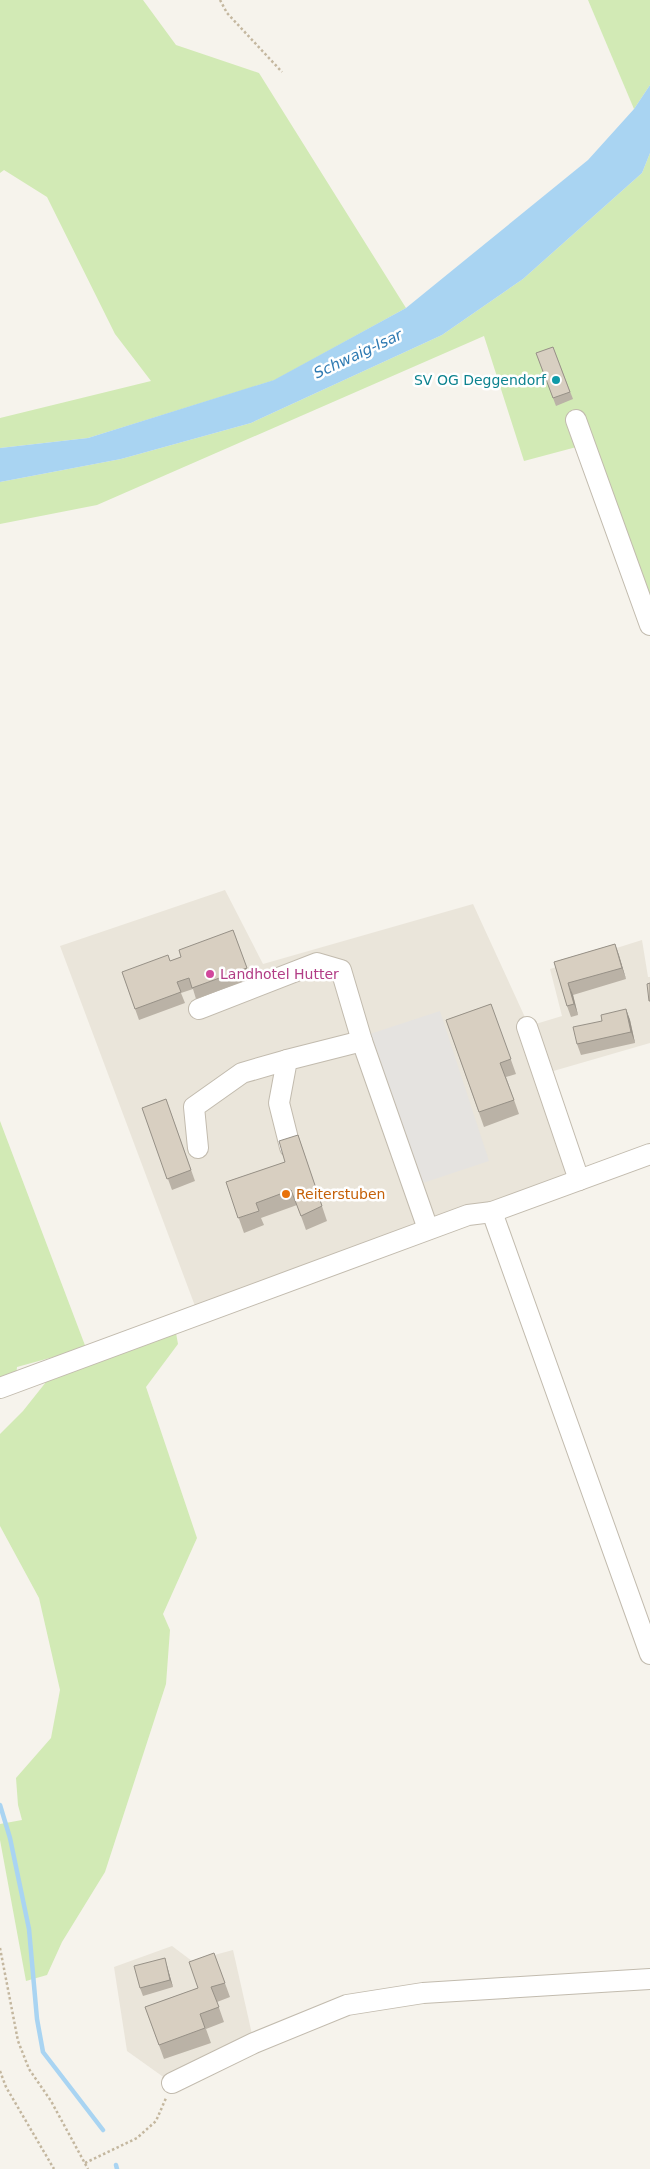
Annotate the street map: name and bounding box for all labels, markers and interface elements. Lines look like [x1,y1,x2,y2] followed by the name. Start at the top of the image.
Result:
[311,325,406,382] water label: Schwaig-Isar
[414,372,547,388] place label: SV OG Deggendorf
[550,374,562,386] marker: SV OG Deggendorf
[220,966,339,982] place label: Landhotel Hutter
[204,968,216,980] marker: Landhotel Hutter
[296,1186,386,1202] place label: Reiterstuben
[280,1188,292,1200] marker: Reiterstuben

